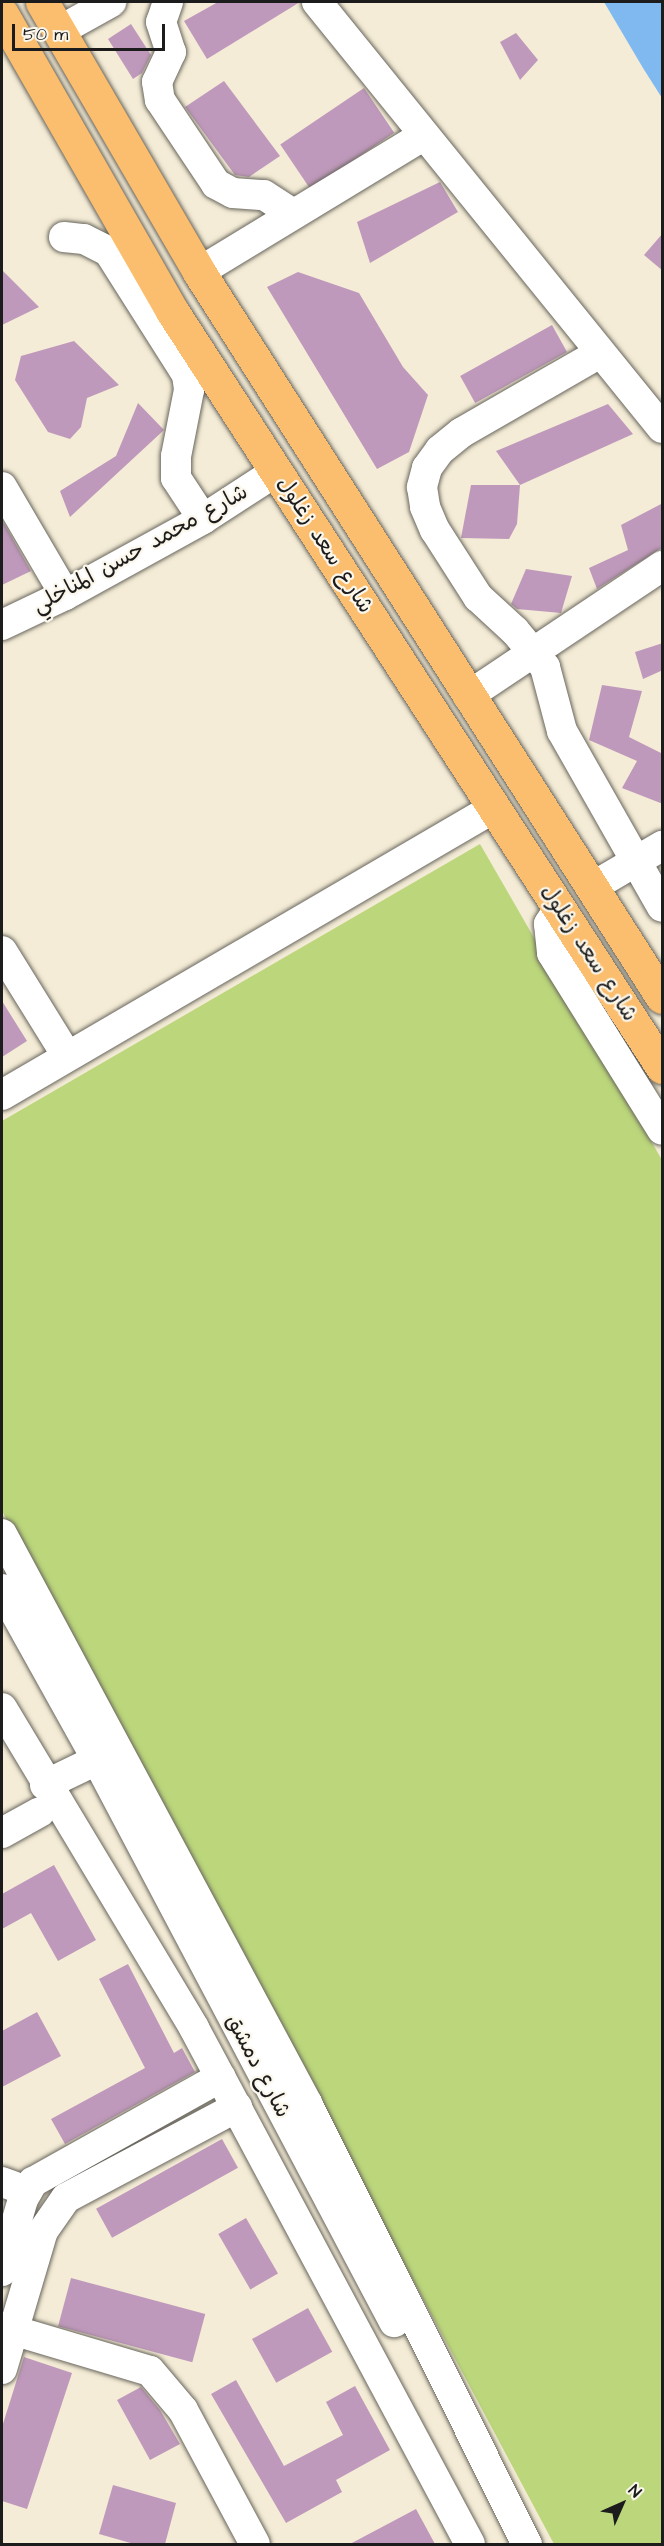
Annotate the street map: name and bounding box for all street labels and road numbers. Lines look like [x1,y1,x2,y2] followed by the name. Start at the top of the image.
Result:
[271,472,379,618] street label: شارع سعد زغلول
[28,479,252,619] street label: شارع محمد حسن المناخلي
[535,880,643,1026] street label: شارع سعد زغلول
[220,2010,296,2122] street label: شارع دمشق

